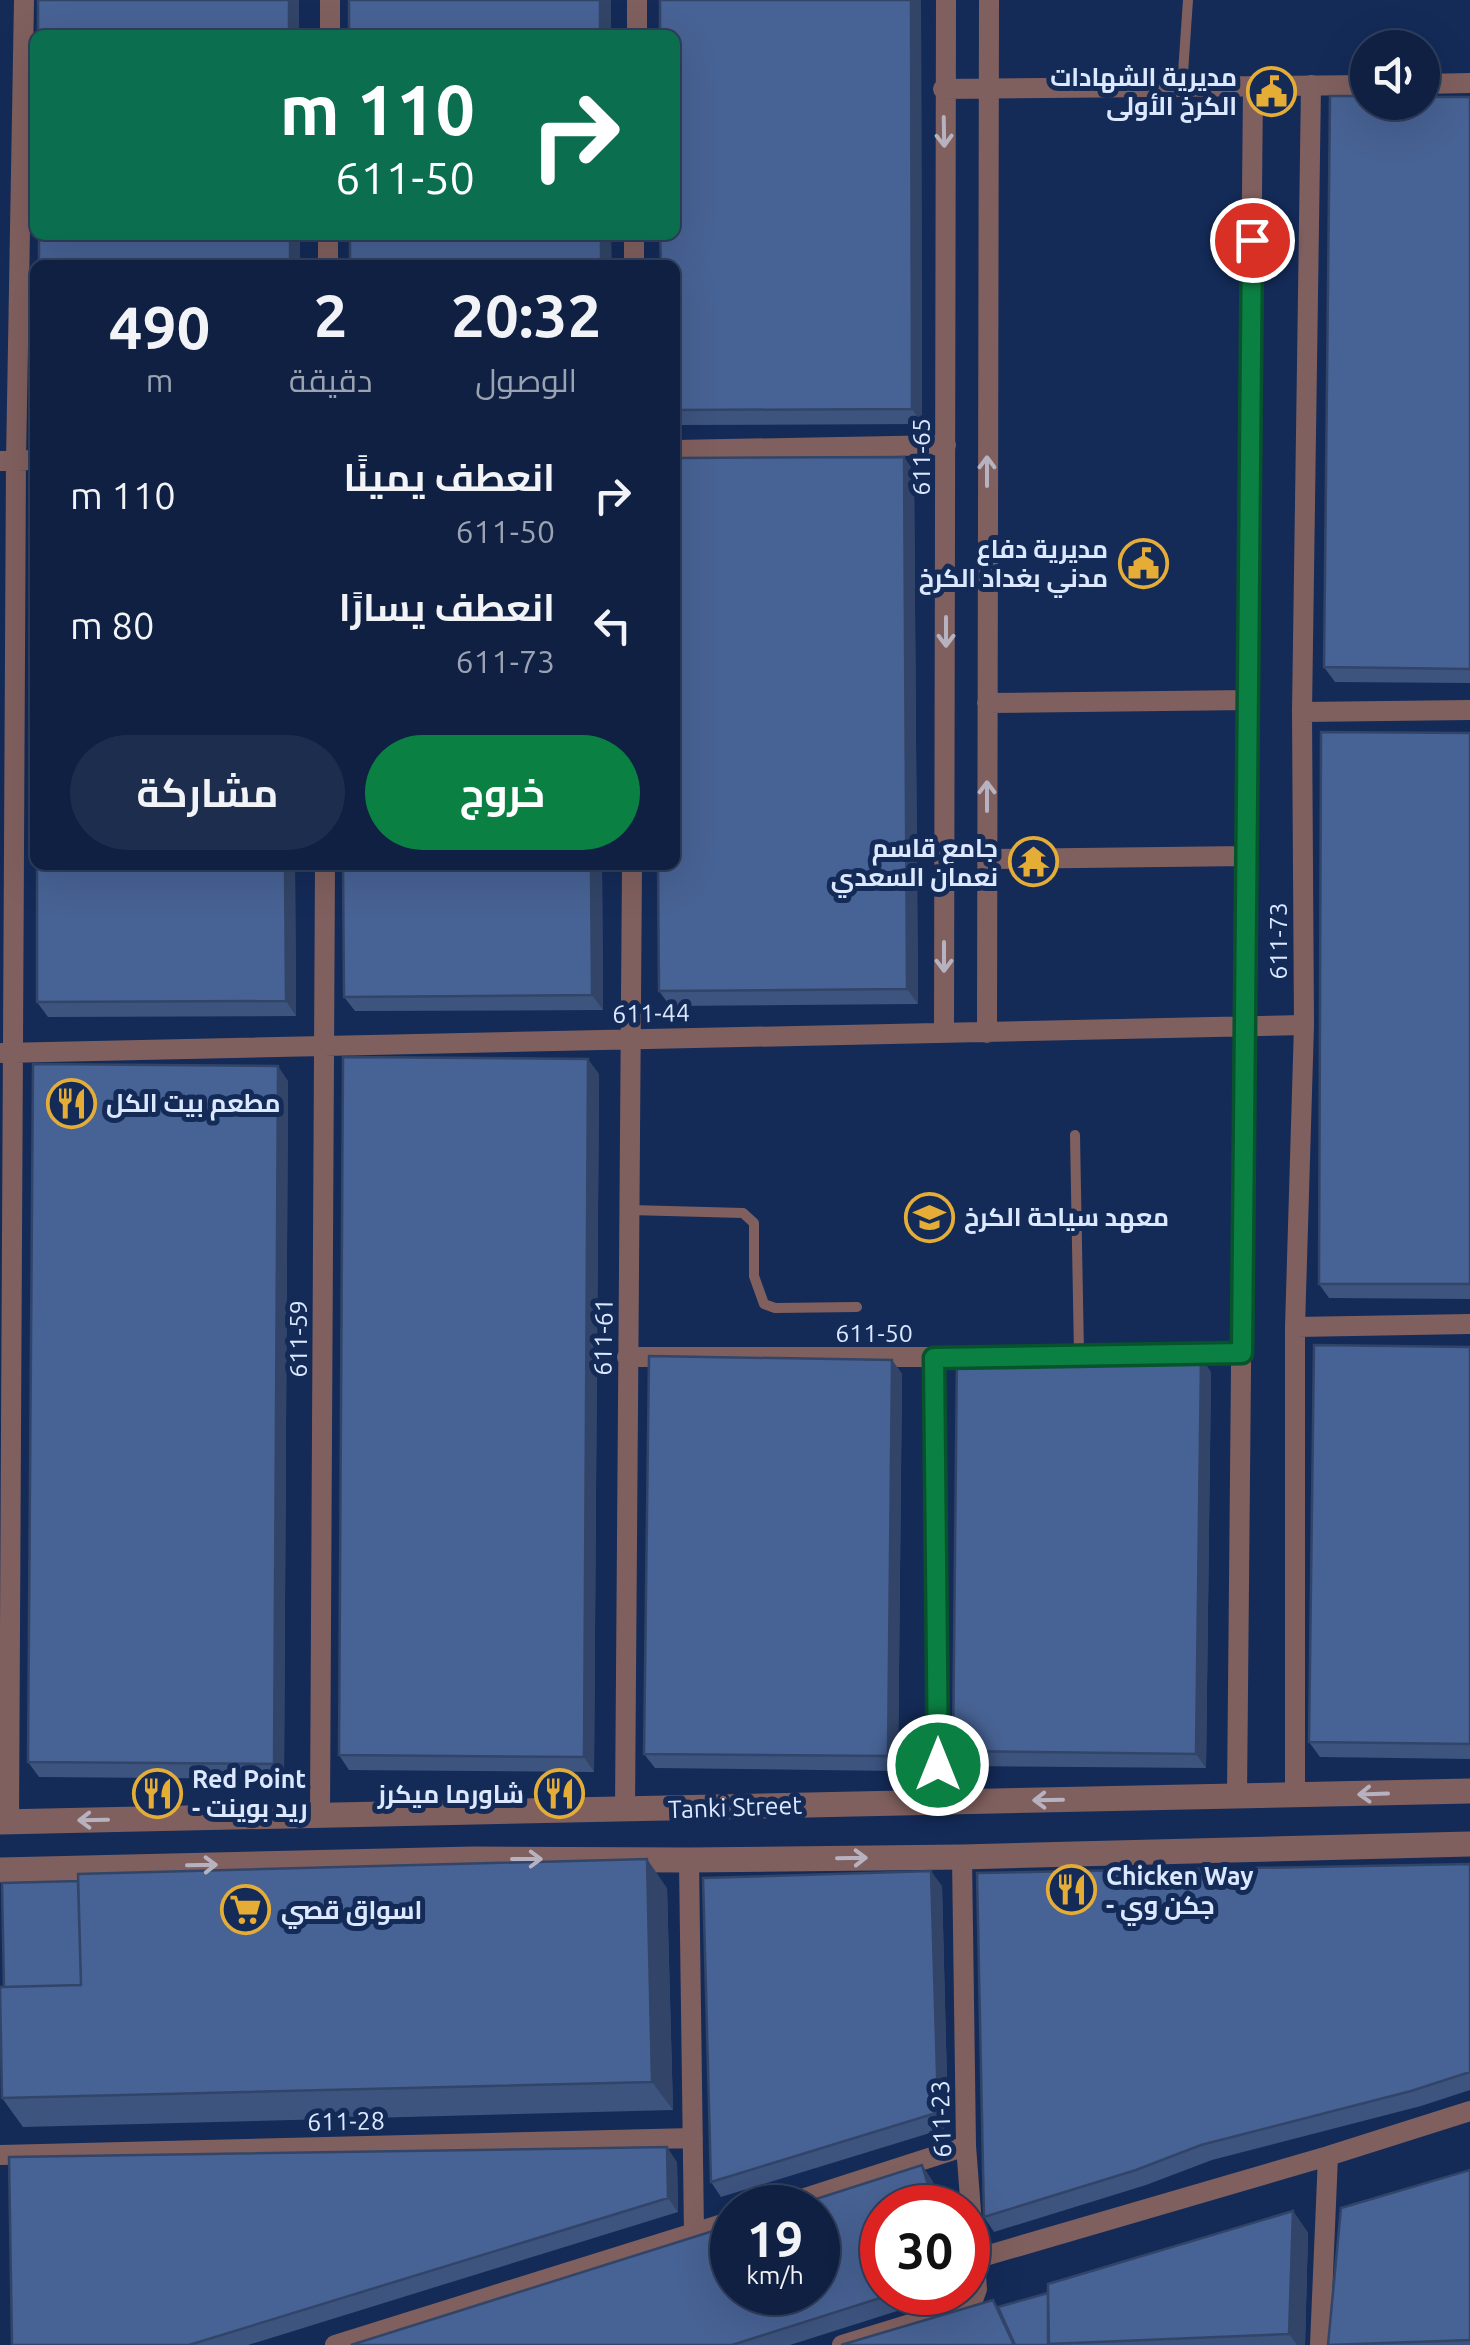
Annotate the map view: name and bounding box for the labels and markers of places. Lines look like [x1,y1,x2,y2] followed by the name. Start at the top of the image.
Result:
[1050,63,1237,123] place label: مديرية الشهادات الكرخ الأولى
[1246,65,1298,117] public building icon: مديرية الشهادات الكرخ الأولى
[1210,198,1295,283] pin
[919,535,1108,598] place label: مديرية دفاع مدني بغداد الكرخ
[1117,537,1169,589] public building icon: مديرية دفاع مدني بغداد الكرخ
[831,834,998,898] place label: جامع قاسم نعمان السعدي
[1007,836,1059,888] temple icon: جامع قاسم نعمان السعدي
[45,1077,97,1129] restaurant icon: مطعم بيت الكل
[106,1089,280,1121] place label: مطعم بيت الكل
[903,1191,955,1243] school or university icon: معهد سياحة الكرخ
[964,1203,1169,1234] place label: معهد سياحة الكرخ
[192,1765,308,1823] place label: Red Point - ريد بوينت
[131,1767,183,1819] restaurant icon: Red Point - ريد بوينت
[533,1768,585,1820] restaurant icon: شاورما ميكرز
[377,1780,524,1809] place label: شاورما ميكرز
[1106,1862,1254,1926] place label: Chicken Way - جكن وي
[1045,1864,1097,1916] restaurant icon: Chicken Way - جكن وي
[220,1884,272,1936] supermarket icon: اسواق قصي
[281,1896,422,1929] place label: اسواق قصي

